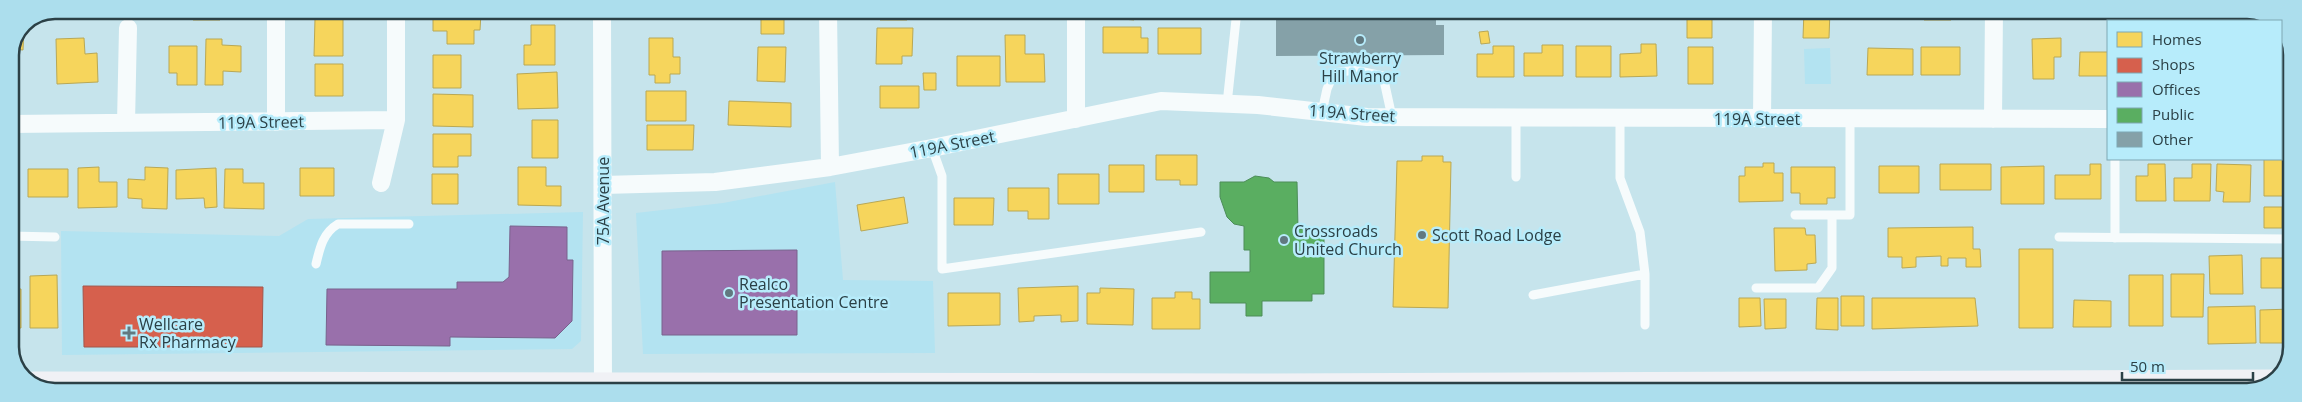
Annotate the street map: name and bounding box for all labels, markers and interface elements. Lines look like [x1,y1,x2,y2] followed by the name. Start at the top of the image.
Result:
[2107,20,2282,160] legend
[2152,29,2202,49] text: Homes
[1354,34,1366,46] marker: Strawberry Hill Manor
[1319,47,1402,87] place label: Strawberry Hill Manor
[2152,54,2195,74] text: Shops
[2152,79,2200,99] text: Offices
[1308,99,1396,127] street label: 119A Street
[2152,104,2194,124] text: Public
[1714,108,1801,130] street label: 119A Street
[218,110,305,134] street label: 119A Street
[907,125,997,163] street label: 119A Street
[2152,129,2193,149] text: Other
[592,157,614,245] street label: 75A Avenue
[1294,220,1402,260] place label: Crossroads United Church
[1432,224,1561,246] place label: Scott Road Lodge
[1416,229,1428,241] marker: Scott Road Lodge
[1278,234,1290,246] marker: Crossroads United Church
[739,273,889,313] place label: Realco Presentation Centre
[723,287,735,299] marker: Realco Presentation Centre
[139,313,237,353] place label: Wellcare Rx Pharmacy
[123,327,135,339] marker: Wellcare Rx Pharmacy
[2122,350,2253,382] scale bar
[2130,356,2165,376] text: 50 m

